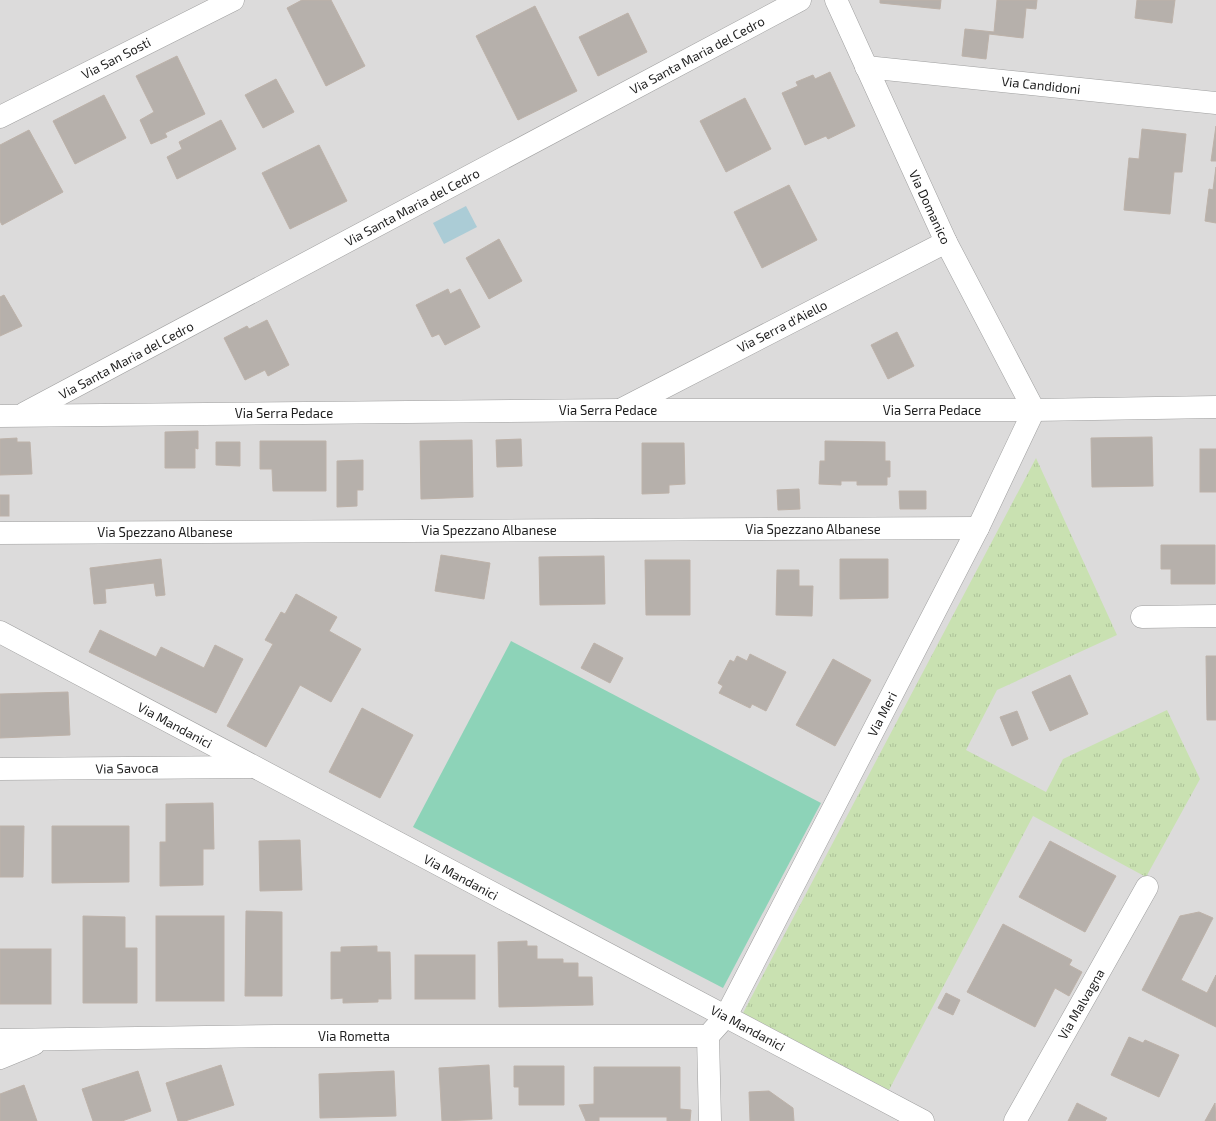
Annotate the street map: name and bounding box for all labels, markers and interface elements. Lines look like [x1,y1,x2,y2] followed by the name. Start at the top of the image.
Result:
[627,13,767,97] street label: Via Santa Maria del Cedro
[79,34,153,82] street label: Via San Sosti
[1001,73,1081,97] street label: Via Candidoni
[342,165,482,249] street label: Via Santa Maria del Cedro
[906,167,954,247] street label: Via Domanico
[734,296,830,356] street label: Via Serra d'Aiello
[56,318,196,402] street label: Via Santa Maria del Cedro
[559,402,657,418] street label: Via Serra Pedace
[883,402,981,418] street label: Via Serra Pedace
[235,405,333,421] street label: Via Serra Pedace
[745,521,881,537] street label: Via Spezzano Albanese
[421,522,557,538] street label: Via Spezzano Albanese
[97,524,233,540] street label: Via Spezzano Albanese
[864,689,900,739] street label: Via Meri
[135,699,215,751] street label: Via Mandanici
[95,759,159,777] street label: Via Savoca
[421,851,501,903] street label: Via Mandanici
[1054,966,1108,1042] street label: Via Malvagna
[708,1002,788,1054] street label: Via Mandanici
[318,1028,390,1044] street label: Via Rometta

